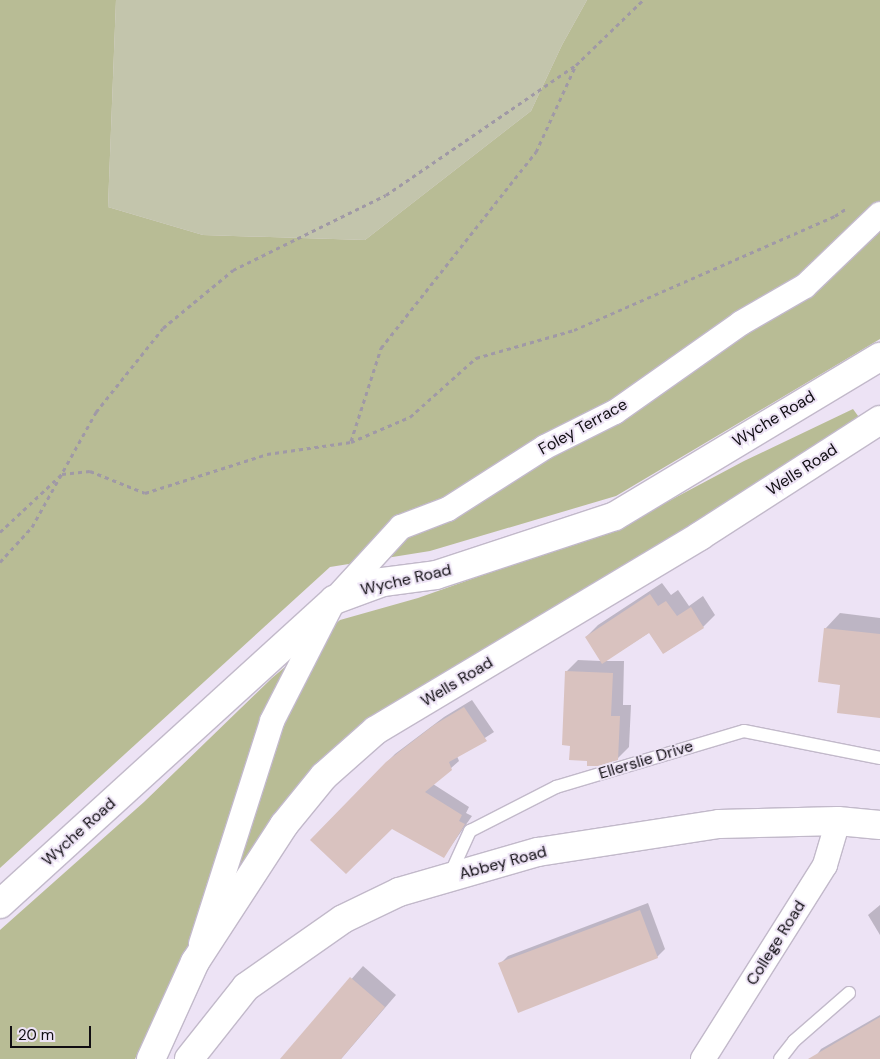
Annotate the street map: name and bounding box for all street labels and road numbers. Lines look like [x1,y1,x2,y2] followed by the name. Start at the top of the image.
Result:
[729,387,819,451] street label: Wyche Road
[535,395,631,459] street label: Foley Terrace
[763,440,841,500] street label: Wells Road
[359,560,453,600] street label: Wyche Road
[418,653,496,711] street label: Wells Road
[596,737,696,783] street label: Ellerslie Drive
[38,794,120,870] street label: Wyche Road
[457,842,549,884] street label: Abbey Road
[742,897,810,989] street label: College Road

